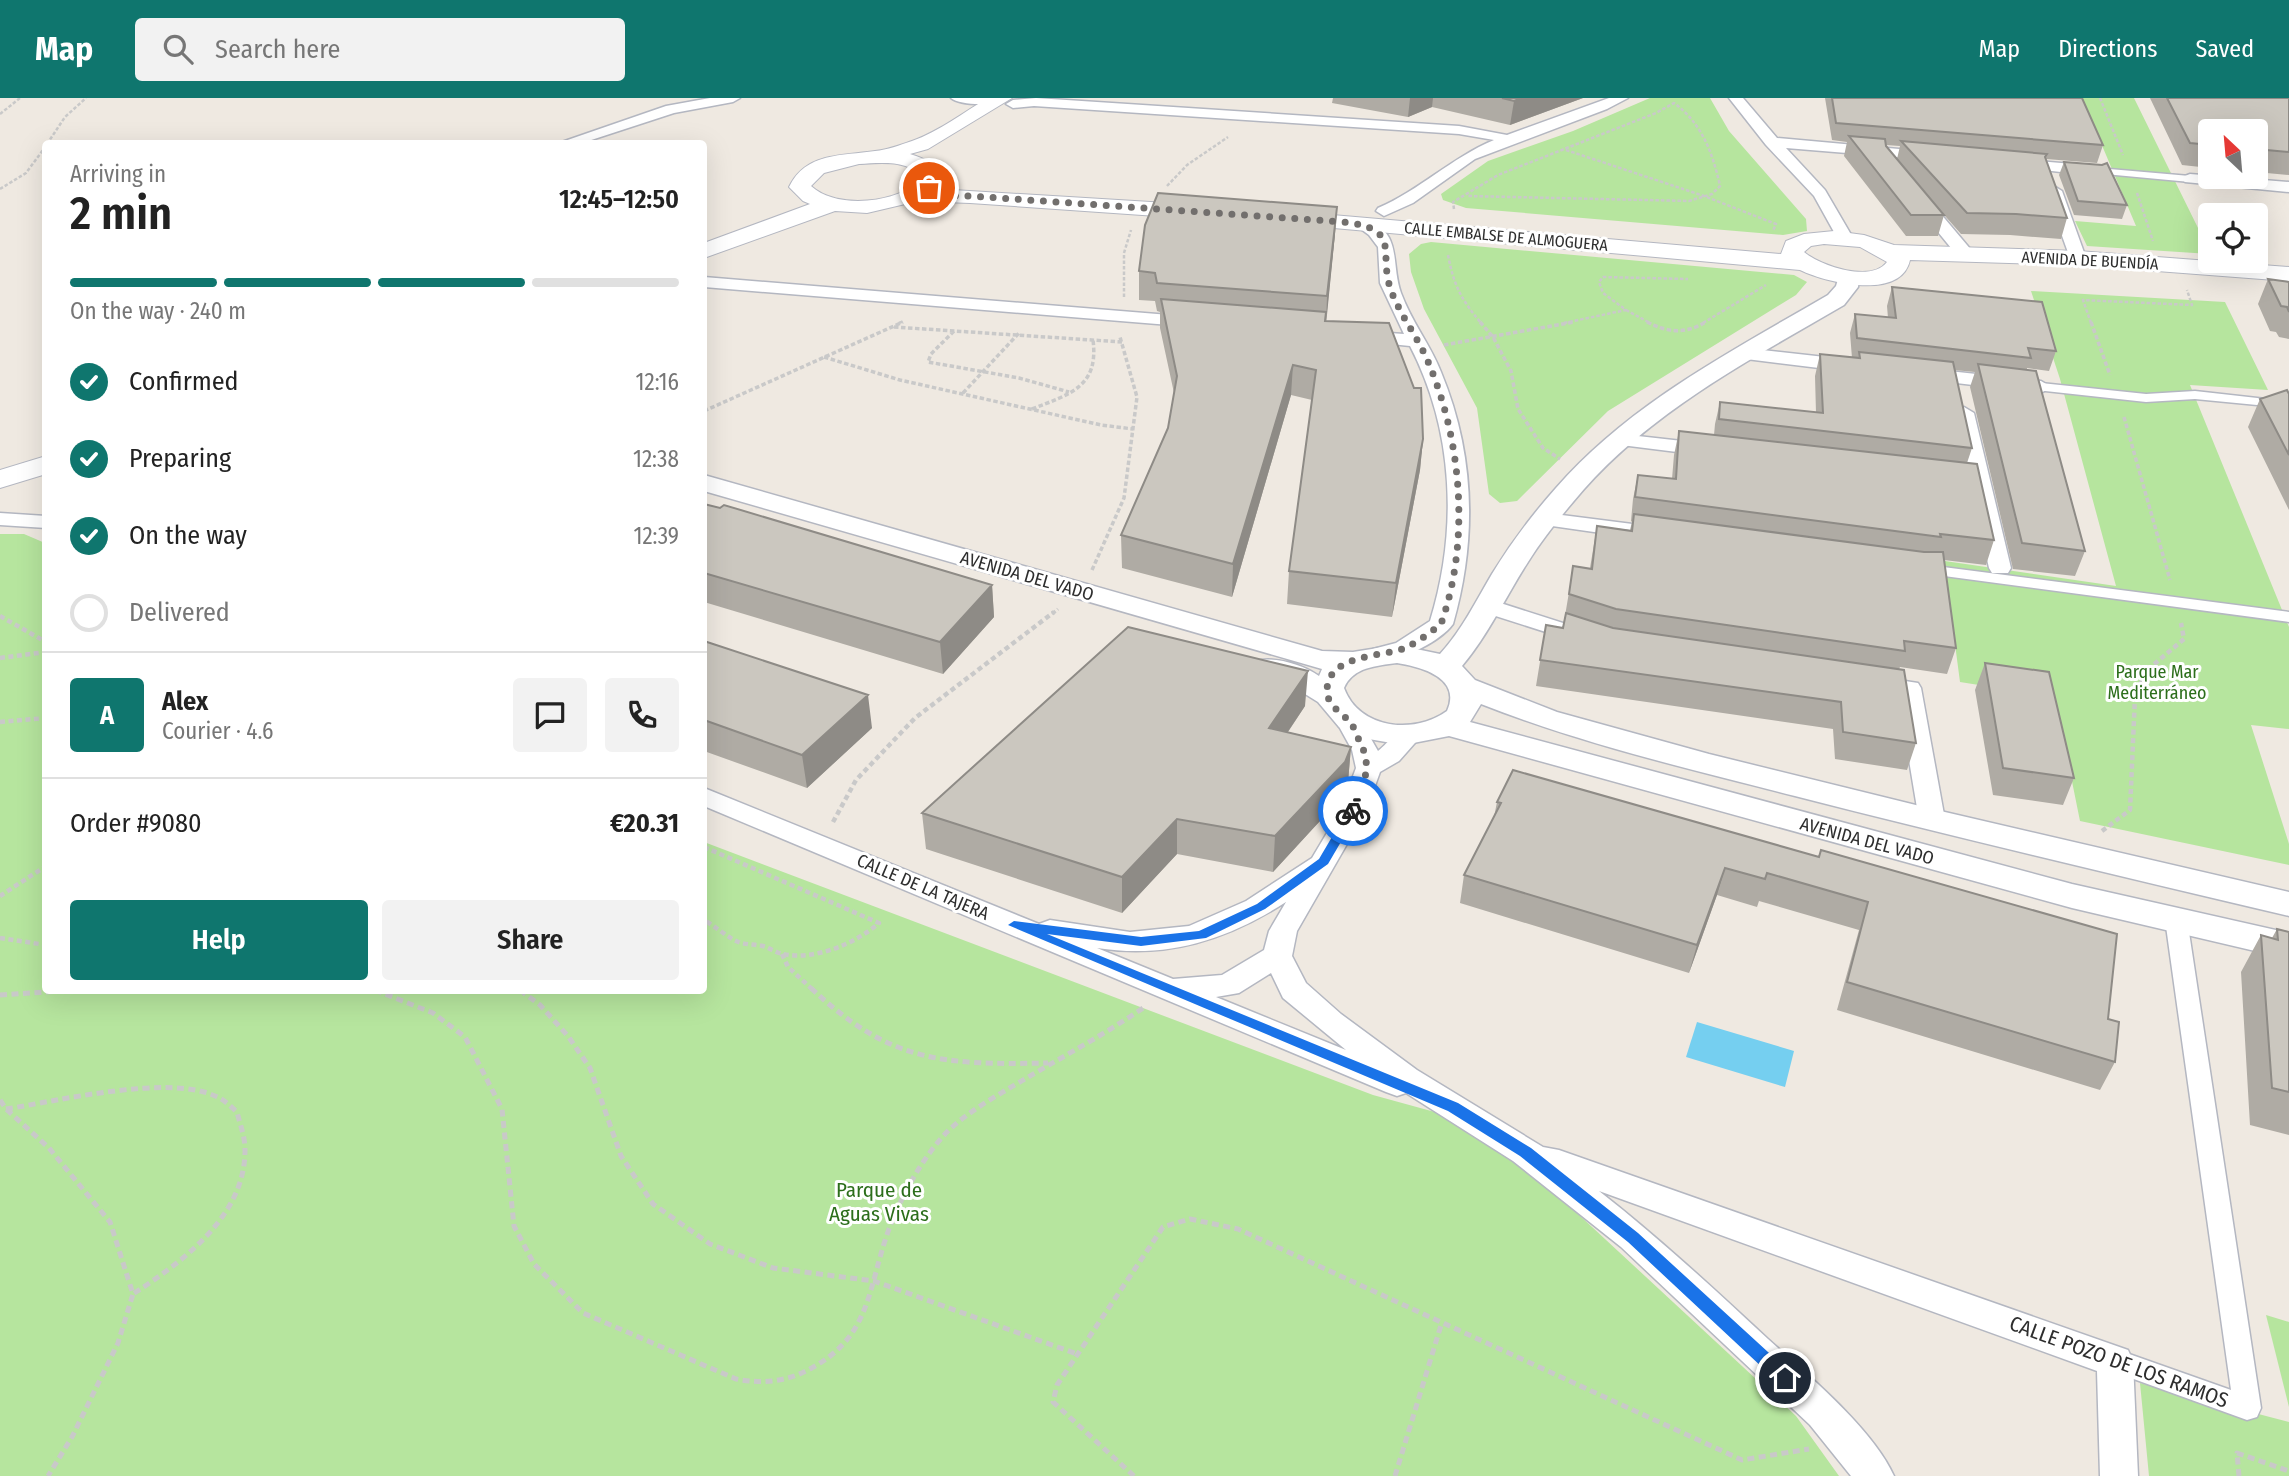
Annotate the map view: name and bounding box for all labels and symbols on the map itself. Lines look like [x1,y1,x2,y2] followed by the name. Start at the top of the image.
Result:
[2198,119,2268,189] north arrow
[899,158,959,218] pin
[1403,218,1609,255] street label: CALLE EMBALSE DE ALMOGUERA
[2021,247,2159,274] street label: AVENIDA DE BUENDÍA
[958,546,1096,606] street label: AVENIDA DEL VADO
[2107,661,2207,704] park label: Parque Mar Mediterráneo
[1318,776,1388,846] courier
[1798,813,1936,869] street label: AVENIDA DEL VADO
[854,849,993,925] street label: CALLE DE LA TAJERA
[829,1177,929,1227] park label: Parque de Aguas Vivas
[2006,1310,2232,1414] street label: CALLE POZO DE LOS RAMOS
[1755,1348,1815,1408] pin

